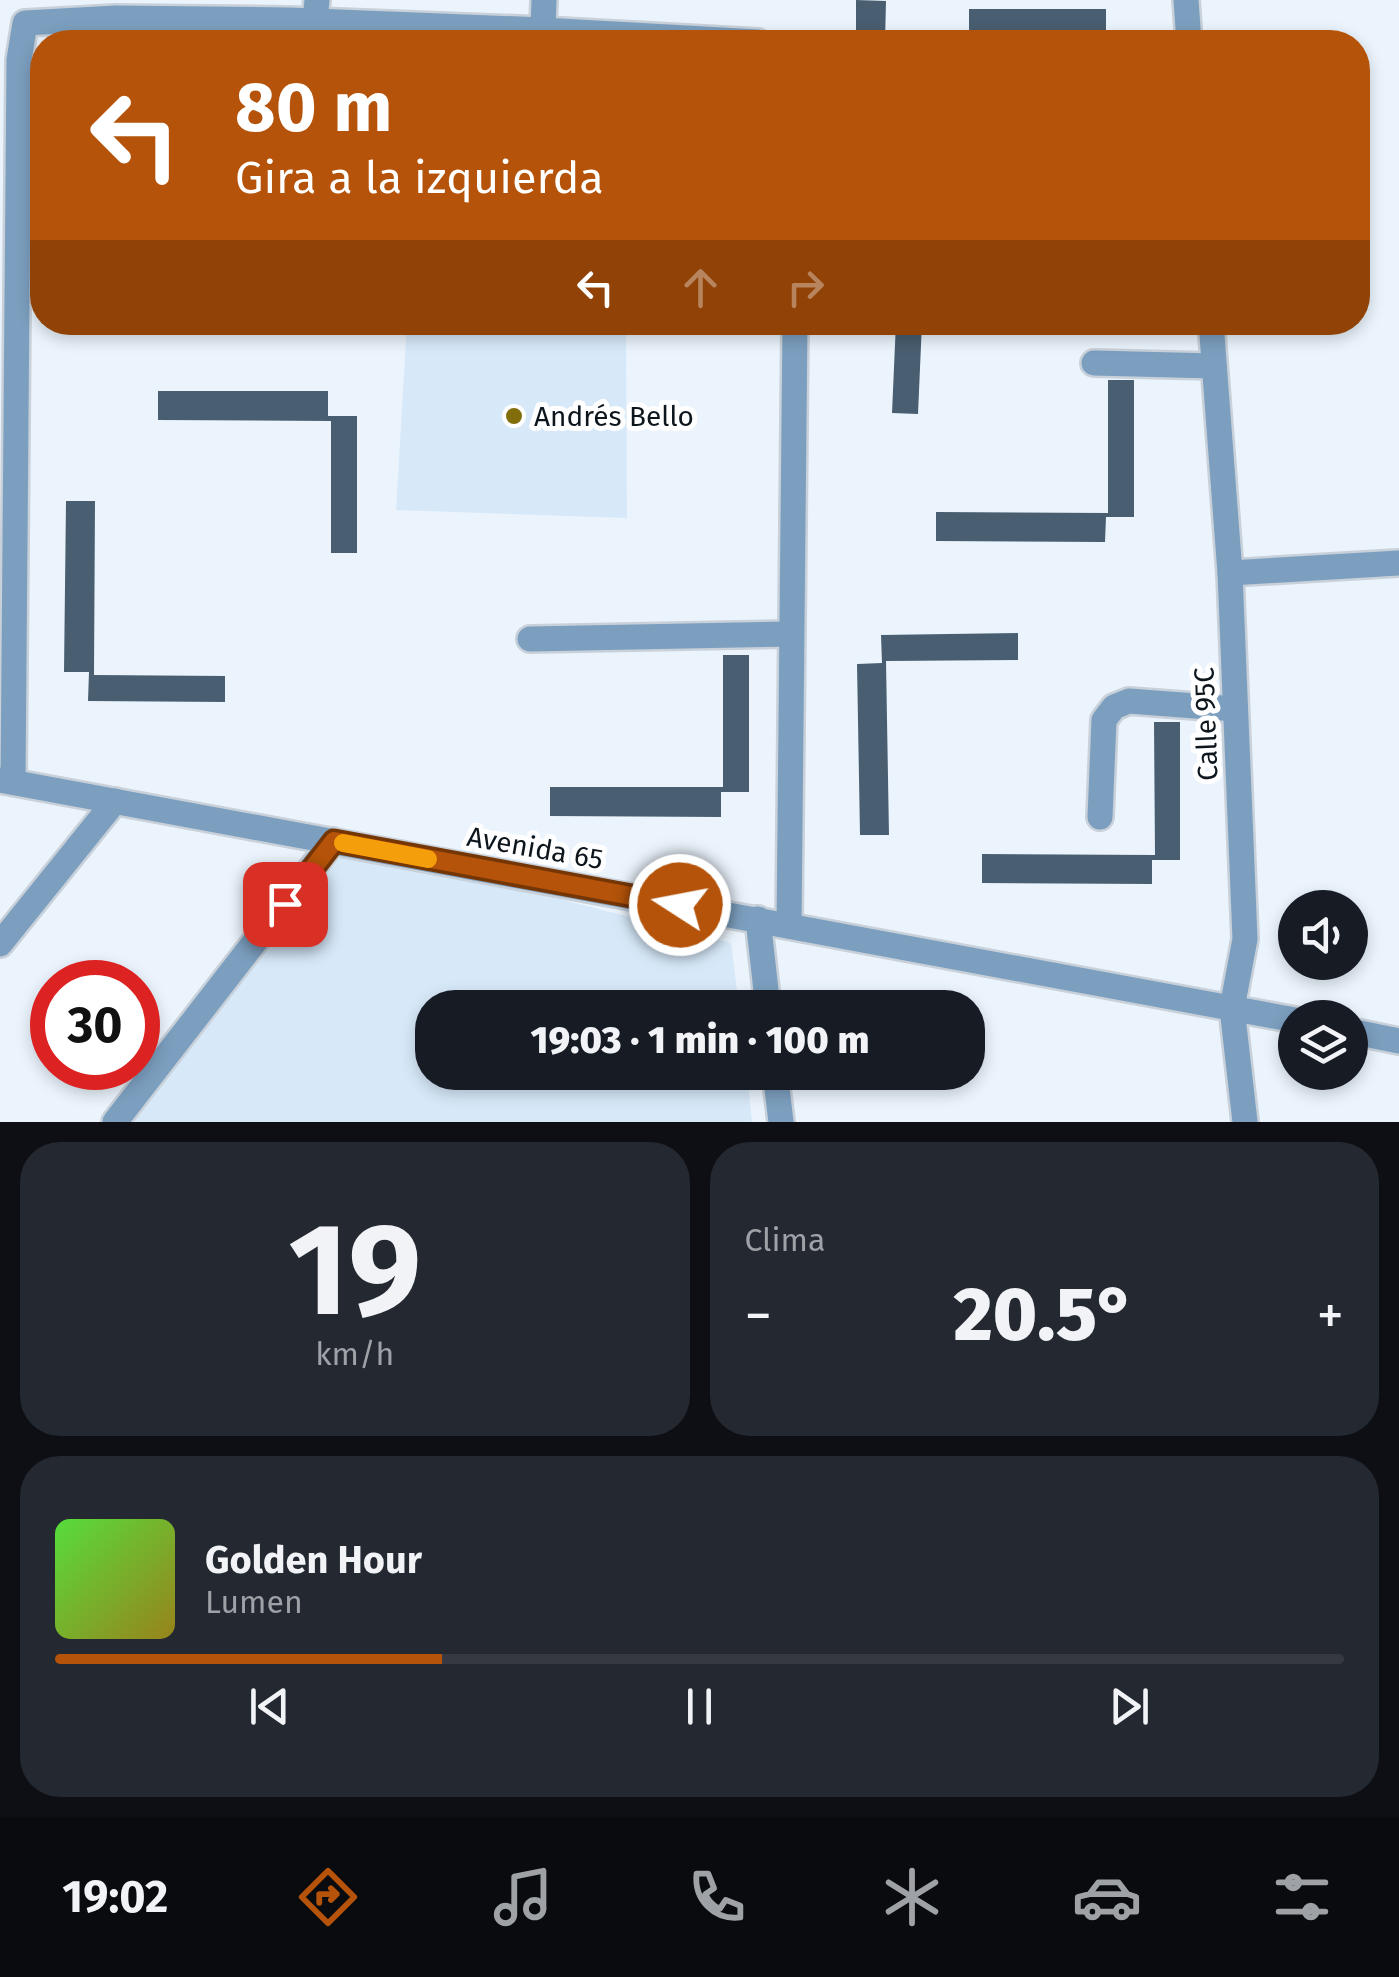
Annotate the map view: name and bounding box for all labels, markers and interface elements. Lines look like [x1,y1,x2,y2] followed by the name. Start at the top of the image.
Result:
[235,66,392,150] text: 80 m
[70,70,200,200] icon: left
[235,151,604,205] text: Gira a la izquierda
[568,260,623,315] icon: left
[673,260,728,315] icon: ahead
[778,260,833,315] icon: right
[534,400,694,433] place label: Andrés Bello
[503,405,525,427] marker: Andrés Bello
[1188,666,1224,781] street label: Calle 95C
[464,820,606,876] street label: Avenida 65
[628,853,732,957] position arrow
[243,862,328,947] pin
[258,877,313,932] icon: arrive
[1278,890,1368,1090] map controls
[1278,890,1368,980] button: sound
[30,960,160,1090] speed limit sign: 30
[1278,1000,1368,1090] button: layers
[531,1017,869,1063] text: 19:03 · 1 min · 100 m
[288,1192,421,1348] text: 19
[745,1221,825,1259] text: Clima
[953,1270,1135,1360] text: 20.5°
[745,1283,772,1349] text: −
[1317,1283,1344,1349] text: +
[315,1335,394,1373] text: km/h
[205,1537,422,1583] text: Golden Hour
[205,1583,303,1621] text: Lumen
[242,1679,297,1734] icon: previous
[672,1679,727,1734] icon: pause
[1102,1679,1157,1734] icon: next
[293,1862,363,1932] icon: directions
[488,1862,558,1932] icon: music
[682,1862,752,1932] icon: phone
[877,1862,947,1932] icon: climate
[1072,1862,1142,1932] icon: car
[1267,1862,1337,1932] icon: filters
[62,1870,168,1924] text: 19:02

